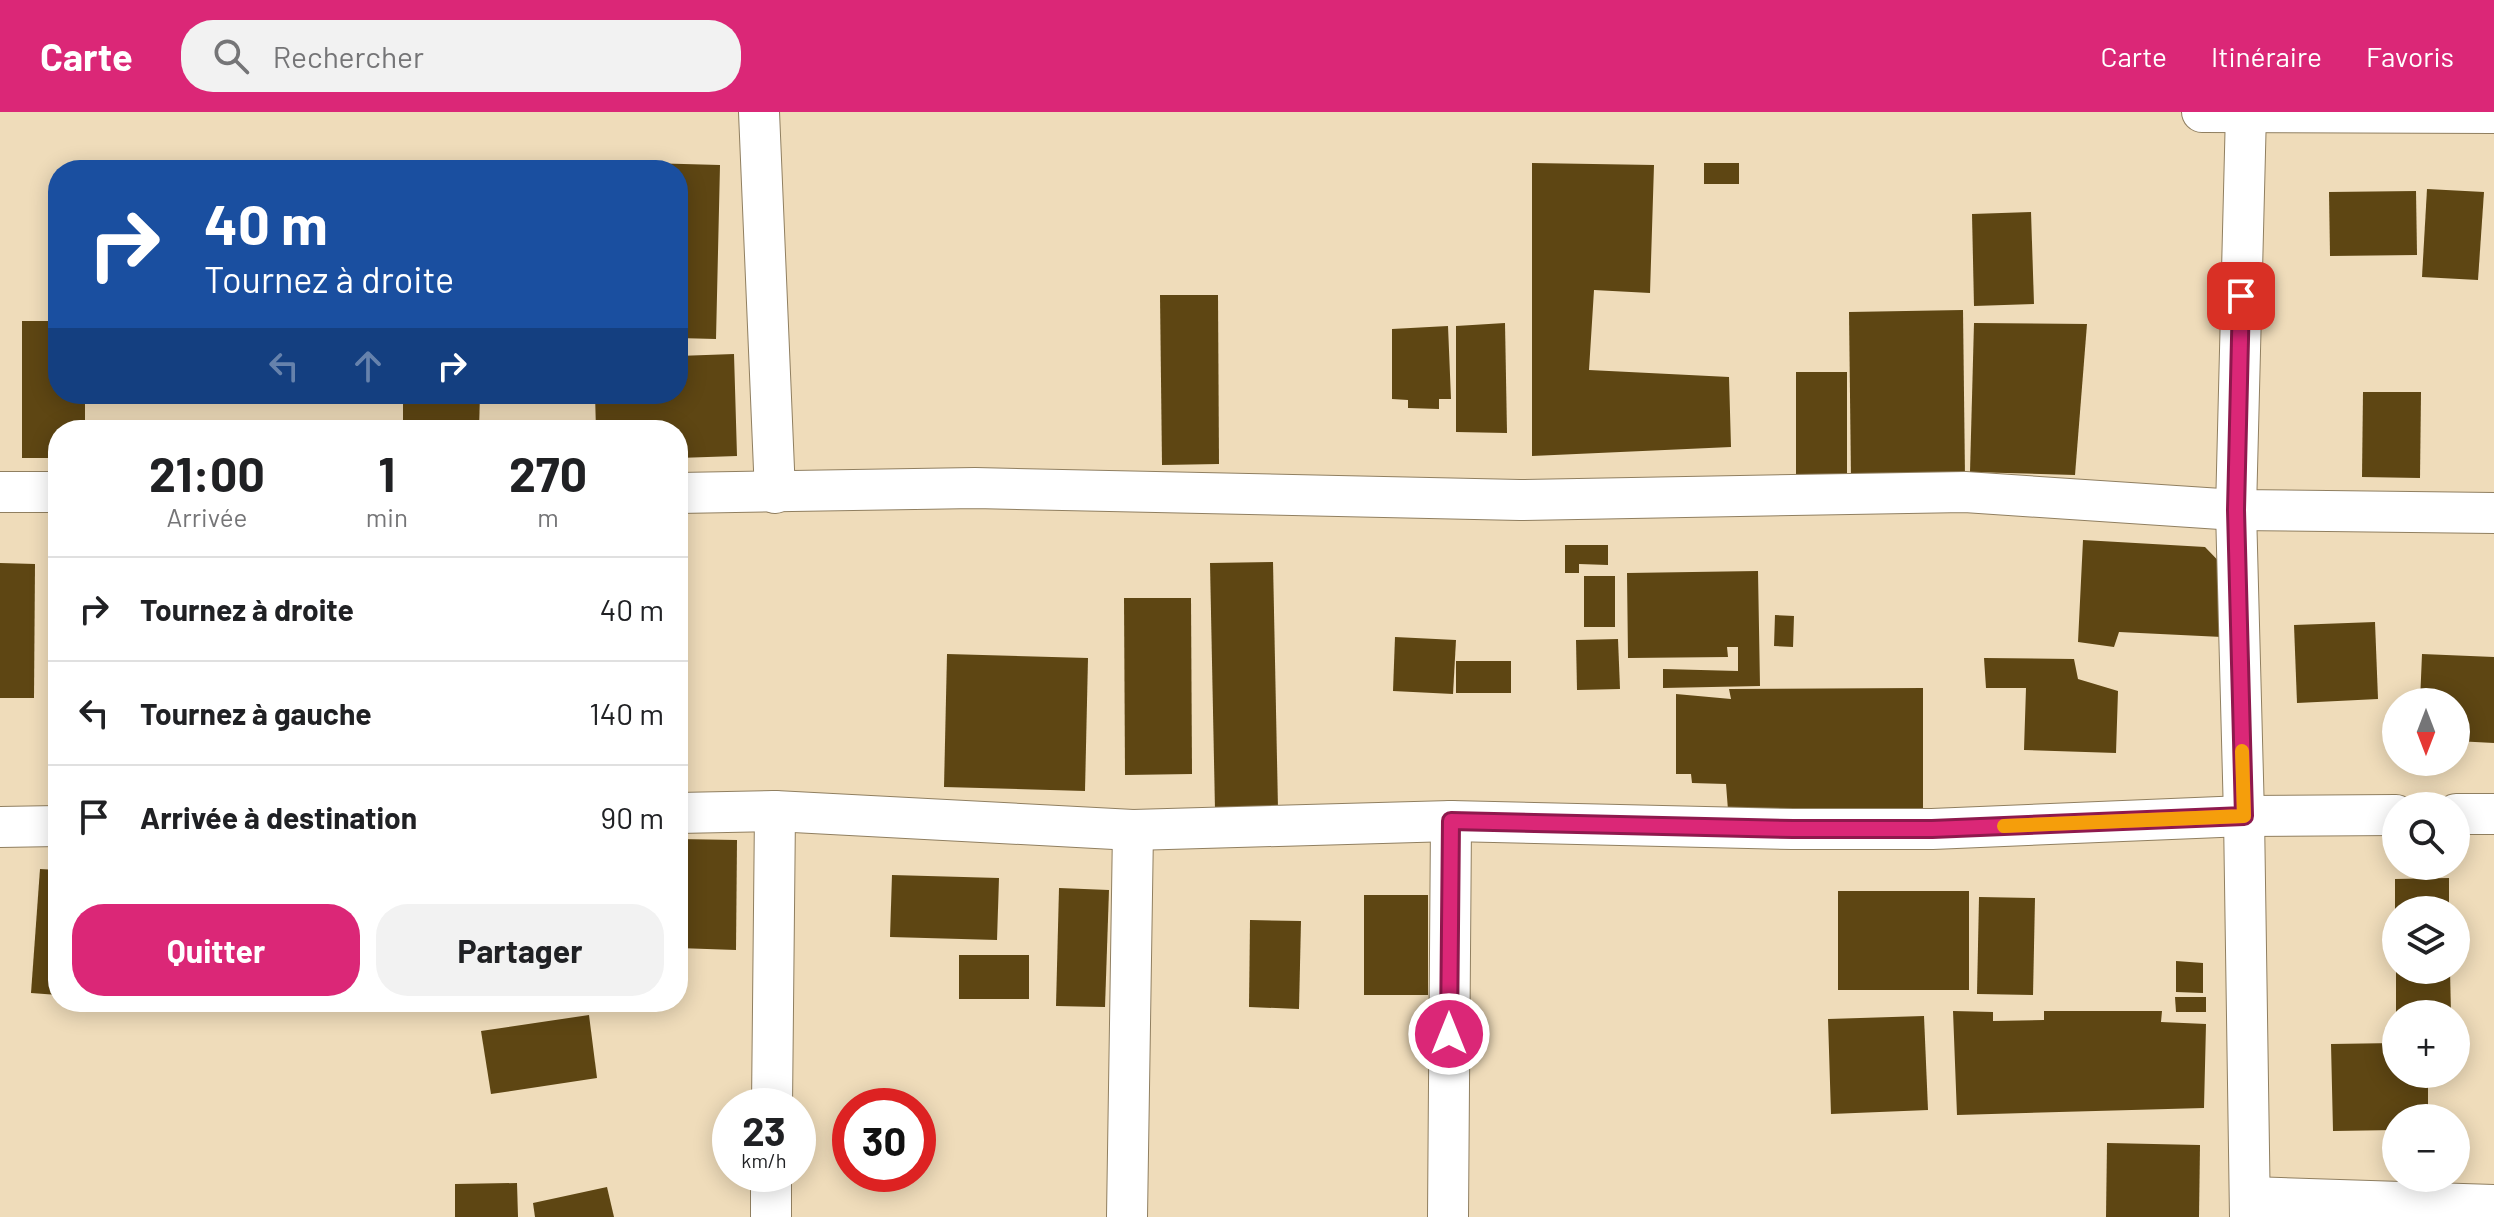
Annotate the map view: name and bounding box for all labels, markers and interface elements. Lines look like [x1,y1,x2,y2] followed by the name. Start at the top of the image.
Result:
[181,20,741,92] search box
[40,33,133,79] text: Carte
[209,34,253,78] icon: search
[273,38,424,74] text: Rechercher
[2101,39,2167,73] text: Carte
[2211,39,2322,73] text: Itinéraire
[2366,39,2454,73] text: Favoris
[204,189,328,256] text: 40 m
[72,192,176,296] icon: right
[204,257,454,300] text: Tournez à droite
[2207,262,2275,330] pin
[2219,274,2263,318] icon: arrive
[262,344,306,388] icon: left
[346,344,390,388] icon: ahead
[430,344,474,388] icon: right
[149,444,265,502] text: 21:00
[378,444,395,502] text: 1
[509,444,587,502] text: 270
[166,501,247,532] text: Arrivée
[366,501,408,532] text: min
[537,501,559,532] text: m
[72,587,116,631] icon: right
[140,591,354,627] text: Tournez à droite
[600,591,664,627] text: 40 m
[2382,688,2470,776] north arrow
[2382,688,2470,1192] map controls
[72,691,116,735] icon: left
[140,695,372,731] text: Tournez à gauche
[589,695,664,731] text: 140 m
[2382,792,2470,880] button: search
[72,795,116,839] icon: arrive
[140,799,417,835] text: Arrivée à destination
[601,799,664,835] text: 90 m
[2382,896,2470,984] button: layers
[72,904,360,996] button: Quitter
[376,904,664,996] button: Partager
[1407,992,1491,1076] position arrow
[2382,1000,2470,1088] button: +
[832,1088,936,1192] speed limit sign: 30
[2382,1104,2470,1192] button: −
[742,1106,786,1154] text: 23
[741,1148,787,1172] text: km/h

